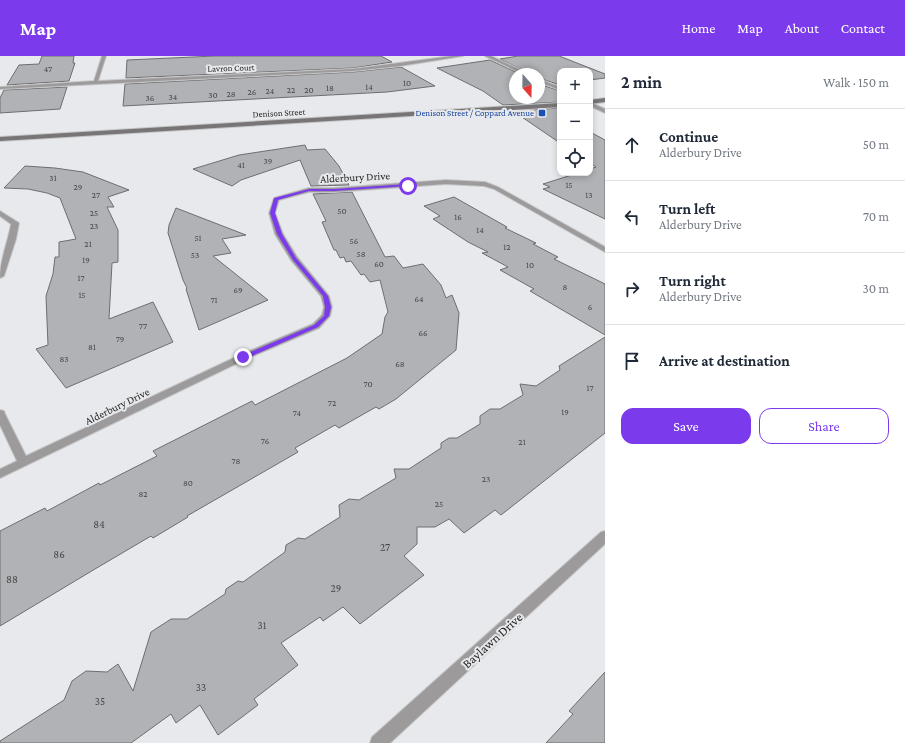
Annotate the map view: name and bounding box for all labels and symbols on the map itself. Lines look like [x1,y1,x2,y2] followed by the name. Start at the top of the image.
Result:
[207,62,256,74] street label: Lavron Court
[44,64,52,74] house number: 47
[509,68,545,104] north arrow
[403,78,411,88] house number: 10
[365,82,373,92] house number: 14
[326,83,334,93] house number: 18
[287,85,295,95] house number: 22
[304,85,314,95] house number: 20
[266,86,275,96] house number: 24
[248,87,257,97] house number: 26
[226,89,236,99] house number: 28
[208,90,218,100] house number: 30
[169,92,178,102] house number: 34
[146,93,155,103] house number: 36
[252,107,307,119] street label: Denison Street
[415,108,534,118] place label: Denison Street / Coppard Avenue
[537,108,547,118] marker: Denison Street / Coppard Avenue
[264,156,273,166] house number: 39
[237,160,245,170] house number: 41
[320,169,391,186] street label: Alderbury Drive
[49,173,57,183] house number: 31
[399,177,417,195] route start
[565,180,573,190] house number: 15
[74,182,83,192] house number: 29
[92,190,100,200] house number: 27
[585,190,593,200] house number: 13
[337,206,347,216] house number: 50
[90,208,98,218] house number: 25
[454,212,462,222] house number: 16
[90,221,98,231] house number: 23
[476,225,484,235] house number: 14
[194,233,202,243] house number: 51
[350,236,359,246] house number: 56
[84,239,92,249] house number: 21
[503,242,511,252] house number: 12
[356,249,366,259] house number: 58
[191,250,199,260] house number: 53
[82,255,90,265] house number: 19
[374,259,384,269] house number: 60
[526,260,534,270] house number: 10
[77,273,85,283] house number: 17
[563,282,568,292] house number: 8
[234,285,243,295] house number: 69
[78,290,86,300] house number: 15
[414,294,424,304] house number: 64
[210,295,218,305] house number: 71
[588,302,593,312] house number: 6
[139,321,147,331] house number: 77
[418,328,428,338] house number: 66
[116,334,125,344] house number: 79
[88,342,96,352] house number: 81
[234,348,252,366] route end
[60,354,68,364] house number: 83
[395,359,405,369] house number: 68
[363,379,373,389] house number: 70
[586,383,594,393] house number: 17
[83,385,152,428] street label: Alderbury Drive
[328,398,336,408] house number: 72
[561,407,569,417] house number: 19
[293,408,302,418] house number: 74
[261,436,270,446] house number: 76
[518,437,526,447] house number: 21
[232,456,241,466] house number: 78
[482,474,490,484] house number: 23
[183,478,193,488] house number: 80
[138,489,148,499] house number: 82
[435,499,443,509] house number: 25
[93,518,105,530] house number: 84
[380,541,390,553] house number: 27
[53,548,65,560] house number: 86
[6,573,18,585] house number: 88
[331,582,341,594] house number: 29
[459,609,526,671] street label: Baylawn Drive
[258,619,267,631] house number: 31
[196,681,206,693] house number: 33
[95,695,105,707] house number: 35

